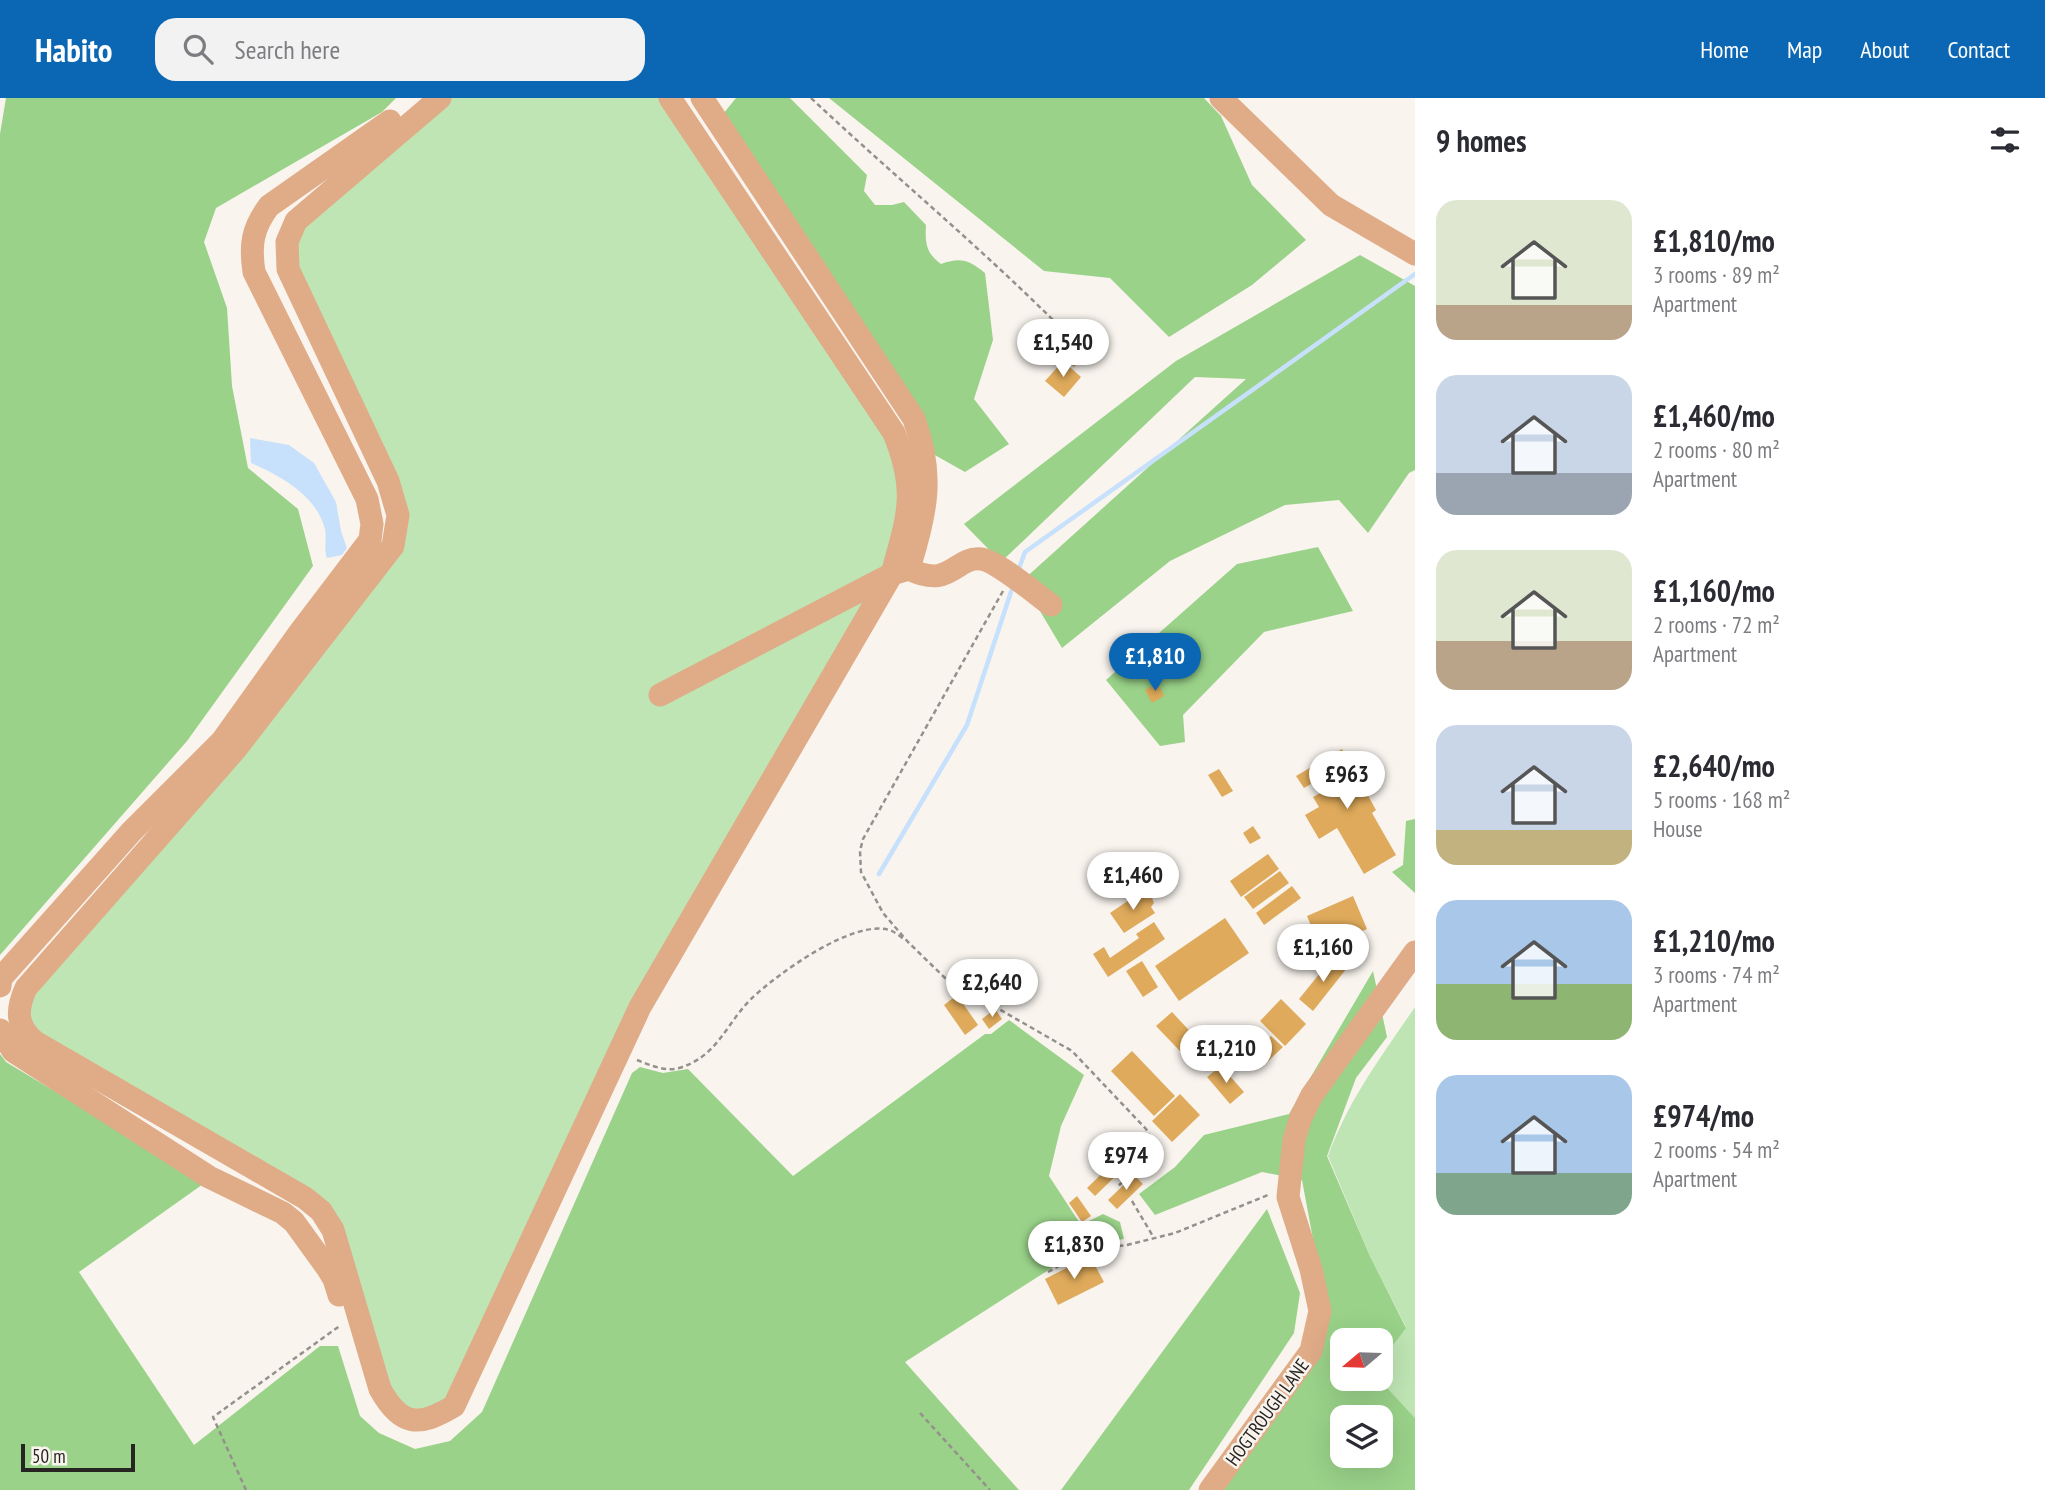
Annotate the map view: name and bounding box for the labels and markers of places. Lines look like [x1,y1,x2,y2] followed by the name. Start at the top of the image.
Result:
[1006,320,1120,379] pin: £1,540
[1098,634,1212,693] pin: £1,810
[1306,752,1388,811] pin: £963
[1076,852,1190,912] pin: £1,460
[1266,924,1380,984] pin: £1,160
[935,960,1049,1019] pin: £2,640
[1169,1026,1283,1085] pin: £1,210
[1085,1132,1167,1192] pin: £974
[1017,1222,1131,1281] pin: £1,830

